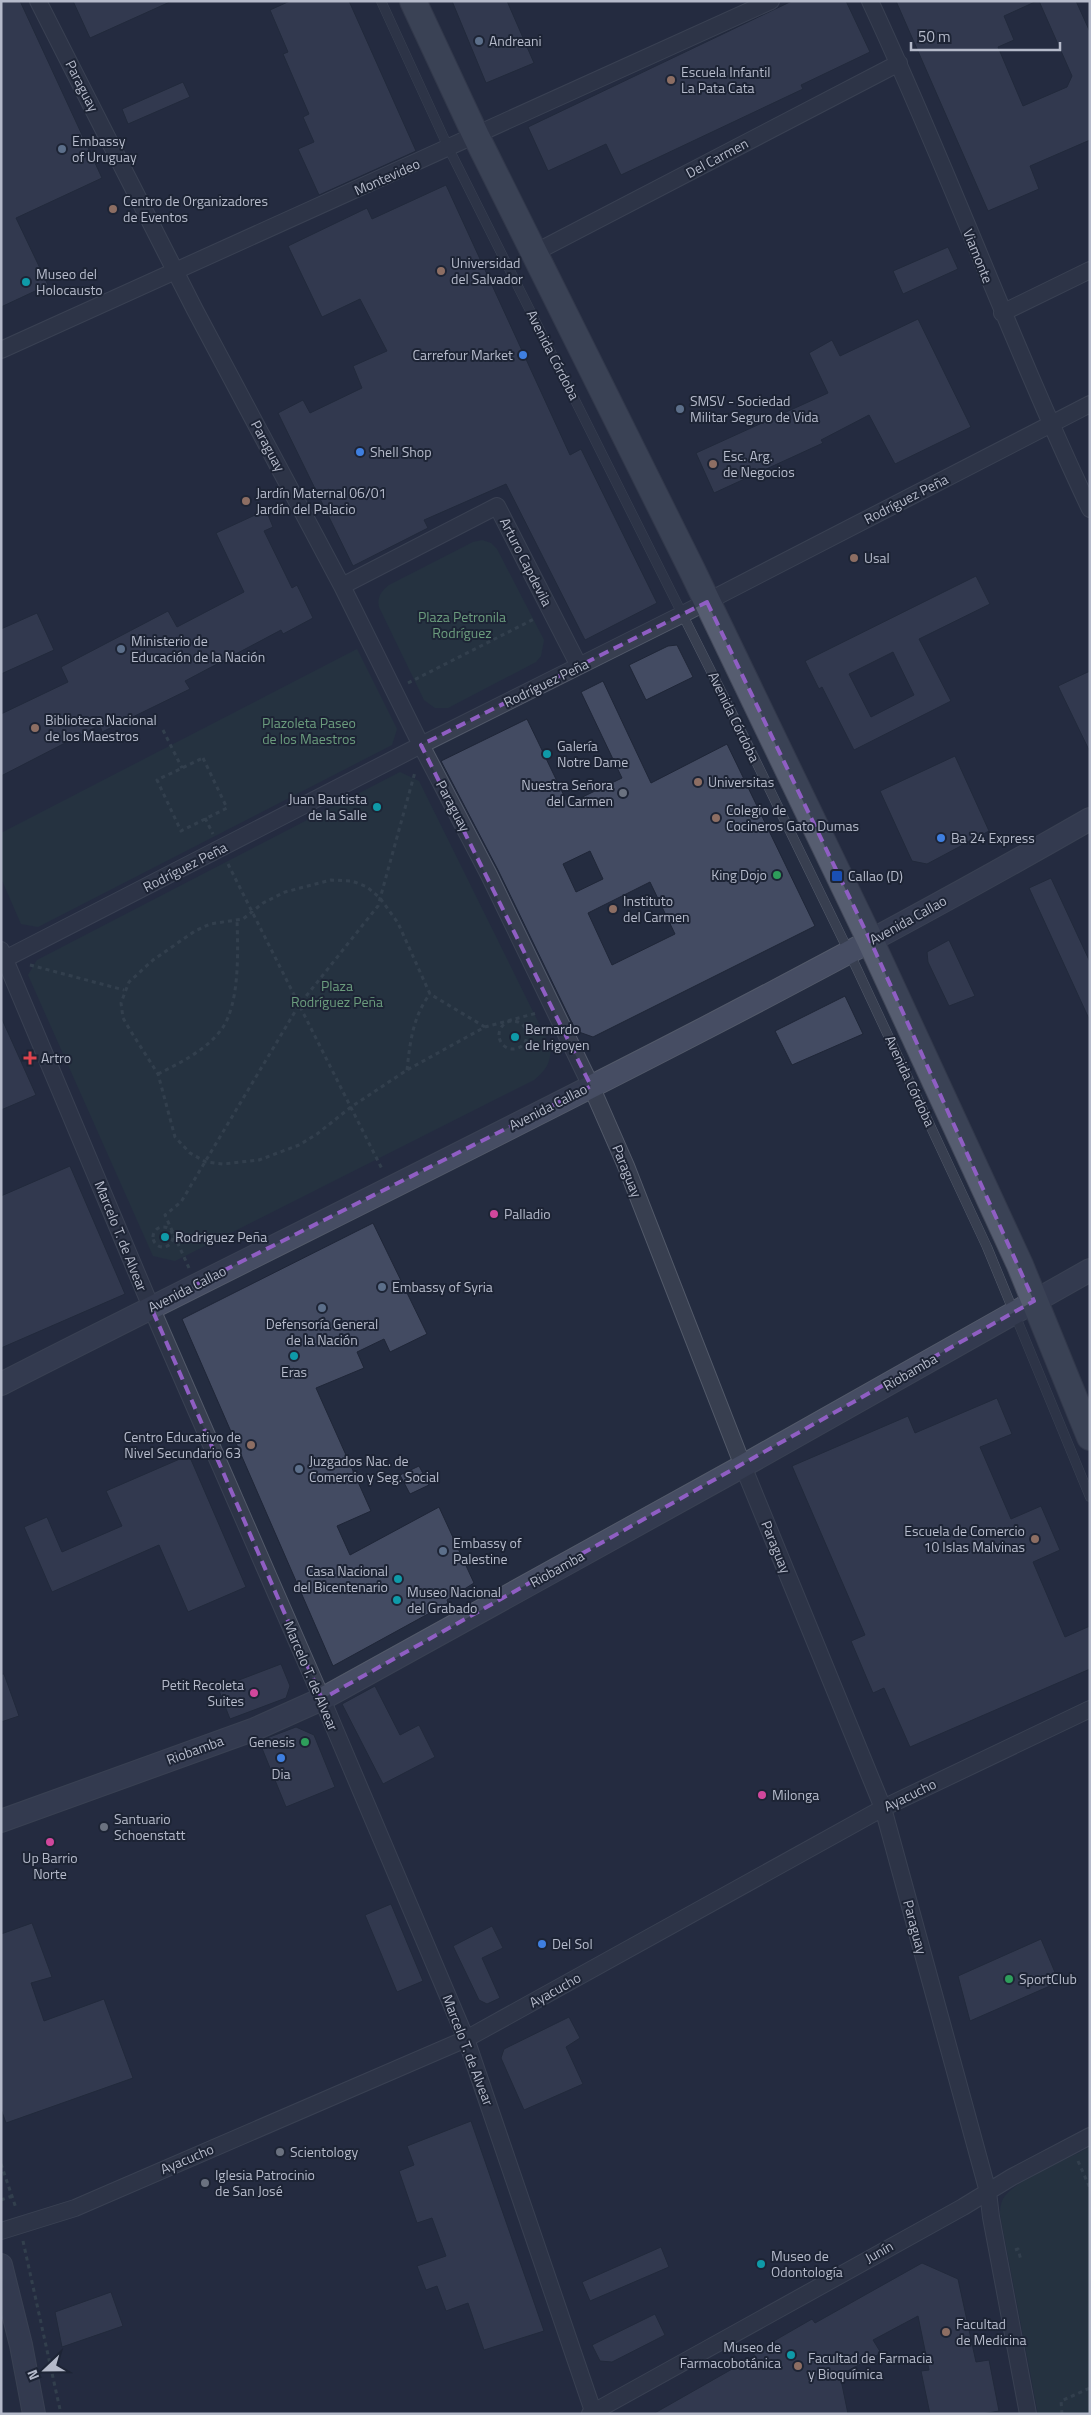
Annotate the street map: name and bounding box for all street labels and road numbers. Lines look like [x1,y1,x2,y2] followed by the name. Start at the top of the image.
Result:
[61,56,104,115] street label: Paraguay
[682,132,752,183] street label: Del Carmen
[351,153,423,200] street label: Montevideo
[958,226,999,286] street label: Viamonte
[522,306,585,403] street label: Avenida Córdoba
[246,416,291,475] street label: Paraguay
[860,468,952,529] street label: Rodríguez Peña
[495,514,558,610] street label: Arturo Capdevila
[500,653,592,712] street label: Rodríguez Peña
[703,668,765,766] street label: Avenida Córdoba
[431,776,476,835] street label: Paraguay
[139,836,231,897] street label: Rodríguez Peña
[865,890,950,949] street label: Avenida Callao
[880,1032,941,1130] street label: Avenida Córdoba
[505,1078,591,1135] street label: Avenida Callao
[607,1141,648,1201] street label: Paraguay
[90,1177,153,1294] street label: Marcelo T. de Alvear
[144,1260,230,1317] street label: Avenida Callao
[879,1348,941,1396] street label: Riobamba
[756,1517,797,1577] street label: Paraguay
[526,1545,588,1592] street label: Riobamba
[279,1618,344,1734] street label: Marcelo T. de Alvear
[163,1729,226,1770] street label: Riobamba
[880,1773,940,1816] street label: Ayacucho
[898,1897,933,1957] street label: Paraguay
[525,1967,584,2012] street label: Ayacucho
[438,1991,499,2109] street label: Marcelo T. de Alvear
[157,2138,217,2179] street label: Ayacucho
[861,2235,897,2268] street label: Junín

